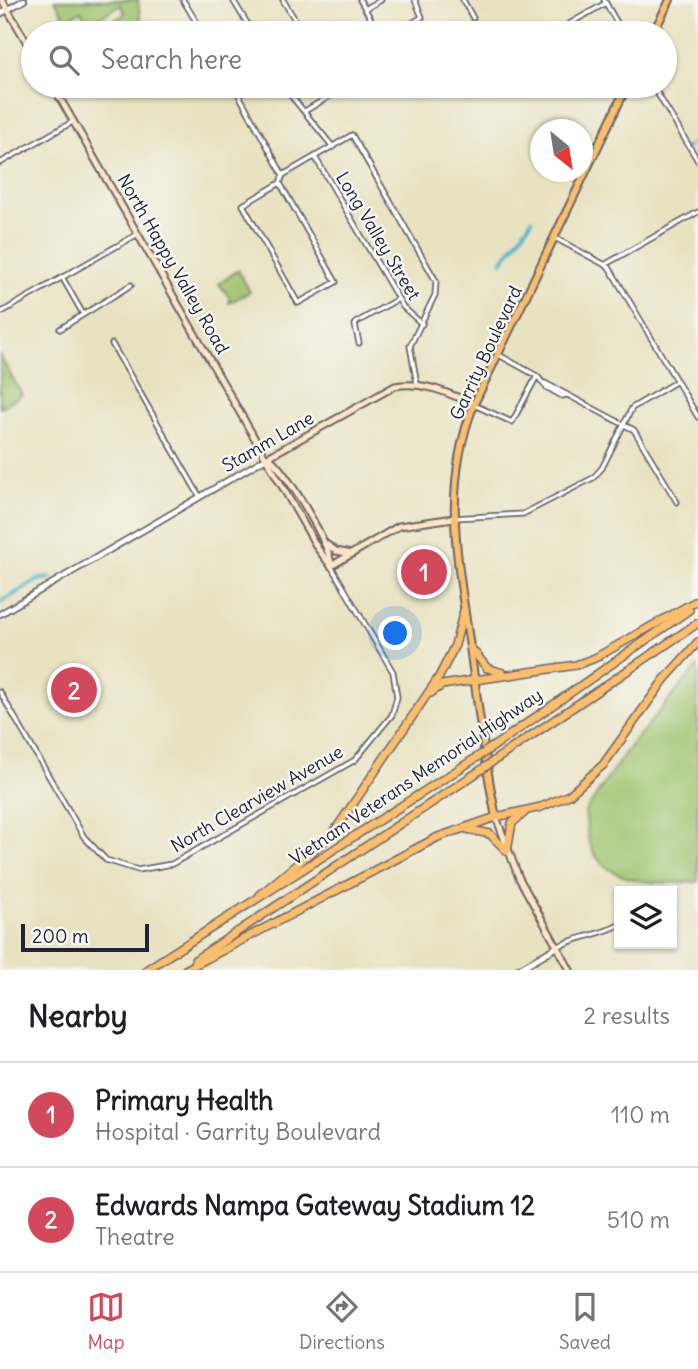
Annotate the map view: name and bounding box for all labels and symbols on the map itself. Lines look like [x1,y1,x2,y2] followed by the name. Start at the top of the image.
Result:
[530,119,593,182] north arrow
[331,167,426,304] street label: Long Valley Street
[112,170,235,358] street label: North Happy Valley Road
[444,282,527,424] street label: Garrity Boulevard
[218,406,318,477] street label: Stamm Lane
[401,546,447,598] pin: 1
[378,616,412,650] your location
[51,664,97,716] pin: 2
[285,683,546,870] street label: Vietnam Veterans Memorial Highway
[167,740,347,857] street label: North Clearview Avenue
[21,921,149,953] scale bar

